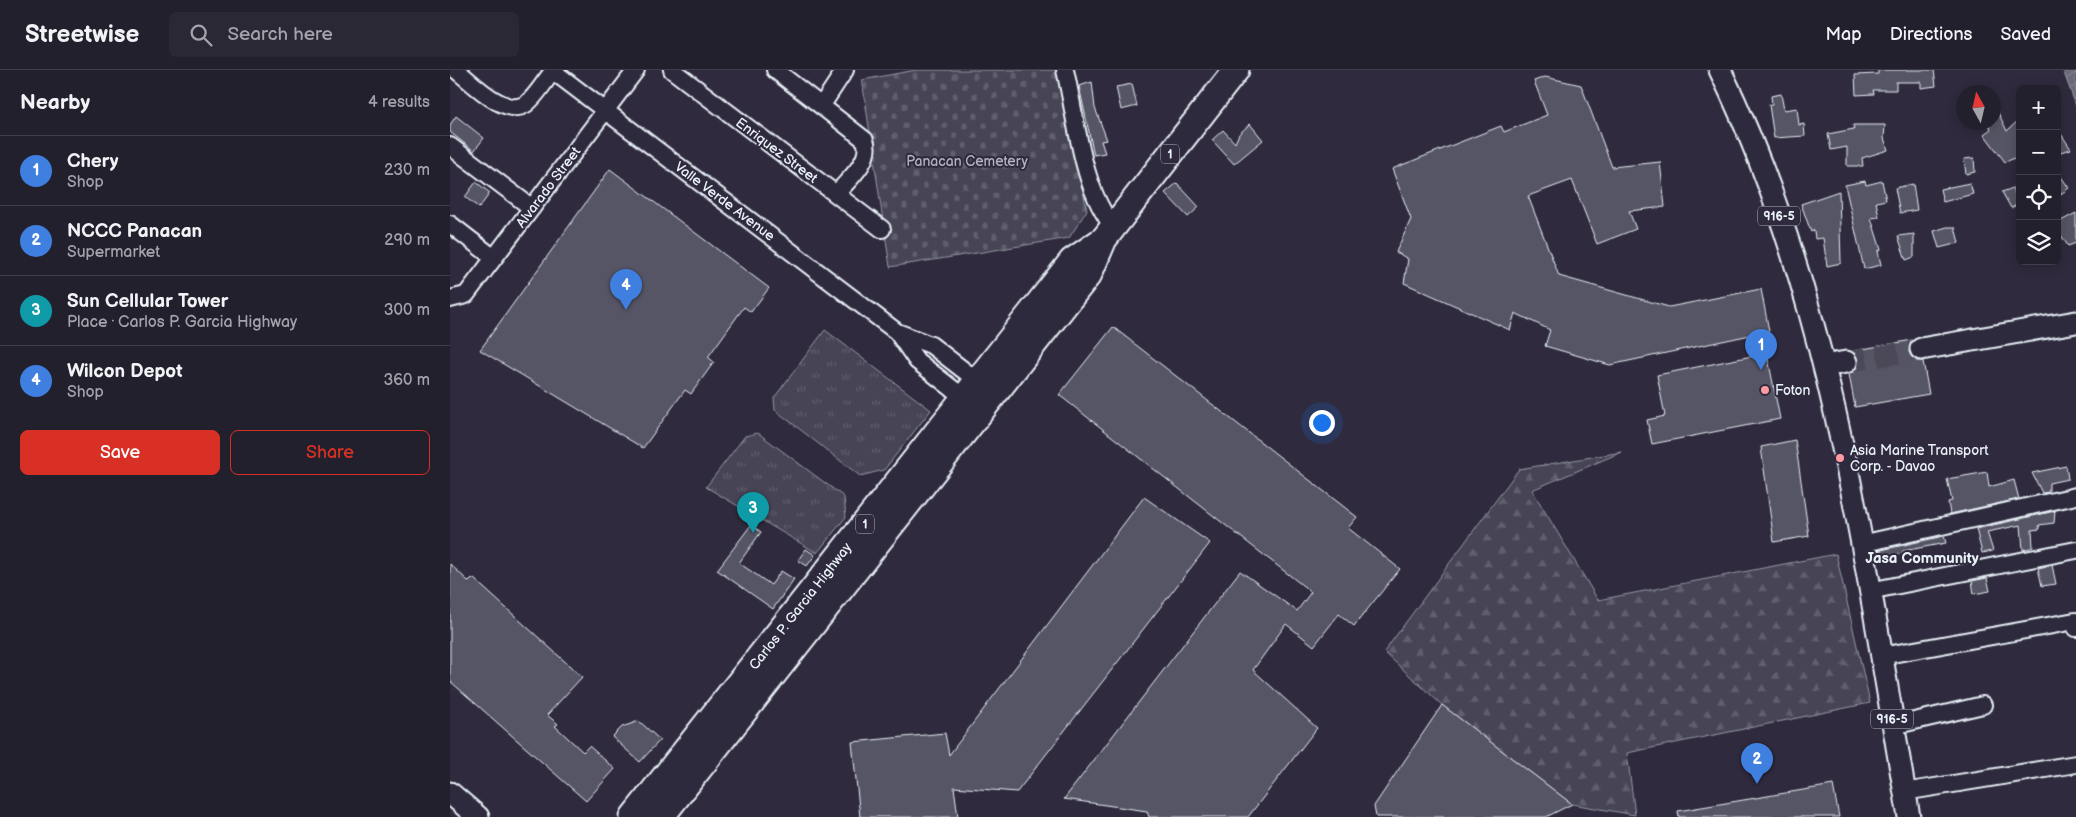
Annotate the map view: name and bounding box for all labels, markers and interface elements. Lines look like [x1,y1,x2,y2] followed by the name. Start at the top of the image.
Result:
[169,12,519,57] search box
[25,20,139,49] text: Streetwise
[187,21,215,49] icon: search
[227,23,333,46] text: Search here
[1826,24,1862,45] text: Map
[1890,24,1972,45] text: Directions
[2000,24,2051,45] text: Saved
[1956,85,2001,130] north arrow
[2016,85,2061,265] map controls
[2016,85,2061,130] button: +
[20,90,90,115] text: Nearby
[368,93,430,112] text: 4 results
[732,114,822,187] street label: Enriquez Street
[2016,130,2061,175] button: −
[512,143,585,231] street label: Alvarado Street
[1161,144,1179,164] road number: 1
[67,150,118,173] text: Chery
[906,153,1028,170] park label: Panacan Cemetery
[671,158,778,245] street label: Valle Verde Avenue
[33,161,39,180] text: 1
[384,161,430,180] text: 230 m
[67,173,104,192] text: Shop
[2016,175,2061,220] button: locate
[1758,206,1800,226] road number: 916-5
[67,220,202,243] text: NCCC Panacan
[2016,220,2061,265] button: layers
[31,231,41,250] text: 2
[384,231,430,250] text: 290 m
[67,243,160,262] text: Supermarket
[610,269,642,310] pin: 4
[67,290,228,313] text: Sun Cellular Tower
[31,301,41,320] text: 3
[384,301,430,320] text: 300 m
[67,313,297,332] text: Place · Carlos P. Garcia Highway
[1745,329,1777,370] pin: 1
[67,360,183,383] text: Wilcon Depot
[31,371,41,390] text: 4
[383,371,430,390] text: 360 m
[1775,382,1811,399] place label: Foton
[67,383,104,402] text: Shop
[1759,384,1771,396] marker: Foton
[1309,410,1335,436] your location
[20,430,220,475] button: Save
[230,430,430,475] button: Share
[1850,442,1989,475] place label: Asia Marine Transport Corp. - Davao
[1834,452,1846,464] marker: Asia Marine Transport Corp. - Davao
[737,492,769,533] pin: 3
[856,514,874,534] road number: 1
[745,539,856,673] street label: Carlos P. Garcia Highway
[1865,549,1979,568] district label: Jasa Community
[1871,710,1913,729] road number: 916-5
[1741,743,1773,784] pin: 2

